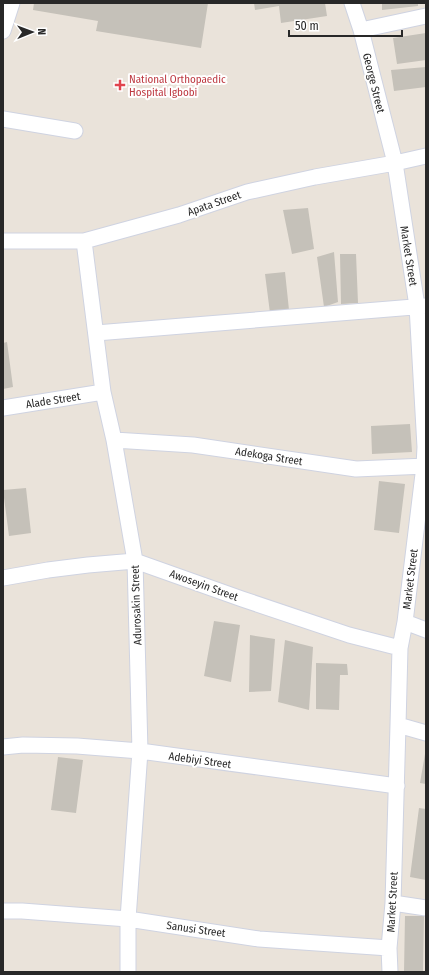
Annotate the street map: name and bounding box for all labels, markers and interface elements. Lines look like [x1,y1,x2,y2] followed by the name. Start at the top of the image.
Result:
[12,12,52,52] north arrow
[289,12,402,38] scale bar
[295,19,319,33] text: 50 m
[35,28,48,35] text: N
[360,52,387,115] street label: George Street
[129,73,226,99] place label: National Orthopaedic Hospital Igbobi
[114,79,126,91] marker: National Orthopaedic Hospital Igbobi
[186,188,243,219] street label: Apata Street
[397,225,420,287] street label: Market Street
[25,390,82,411] street label: Alade Street
[234,445,304,468] street label: Adekoga Street
[400,548,421,610] street label: Market Street
[129,564,144,645] street label: Adurosakin Street
[168,567,240,604] street label: Awoseyin Street
[168,750,232,771] street label: Adebiyi Street
[384,871,401,933] street label: Market Street
[166,919,227,940] street label: Sanusi Street

